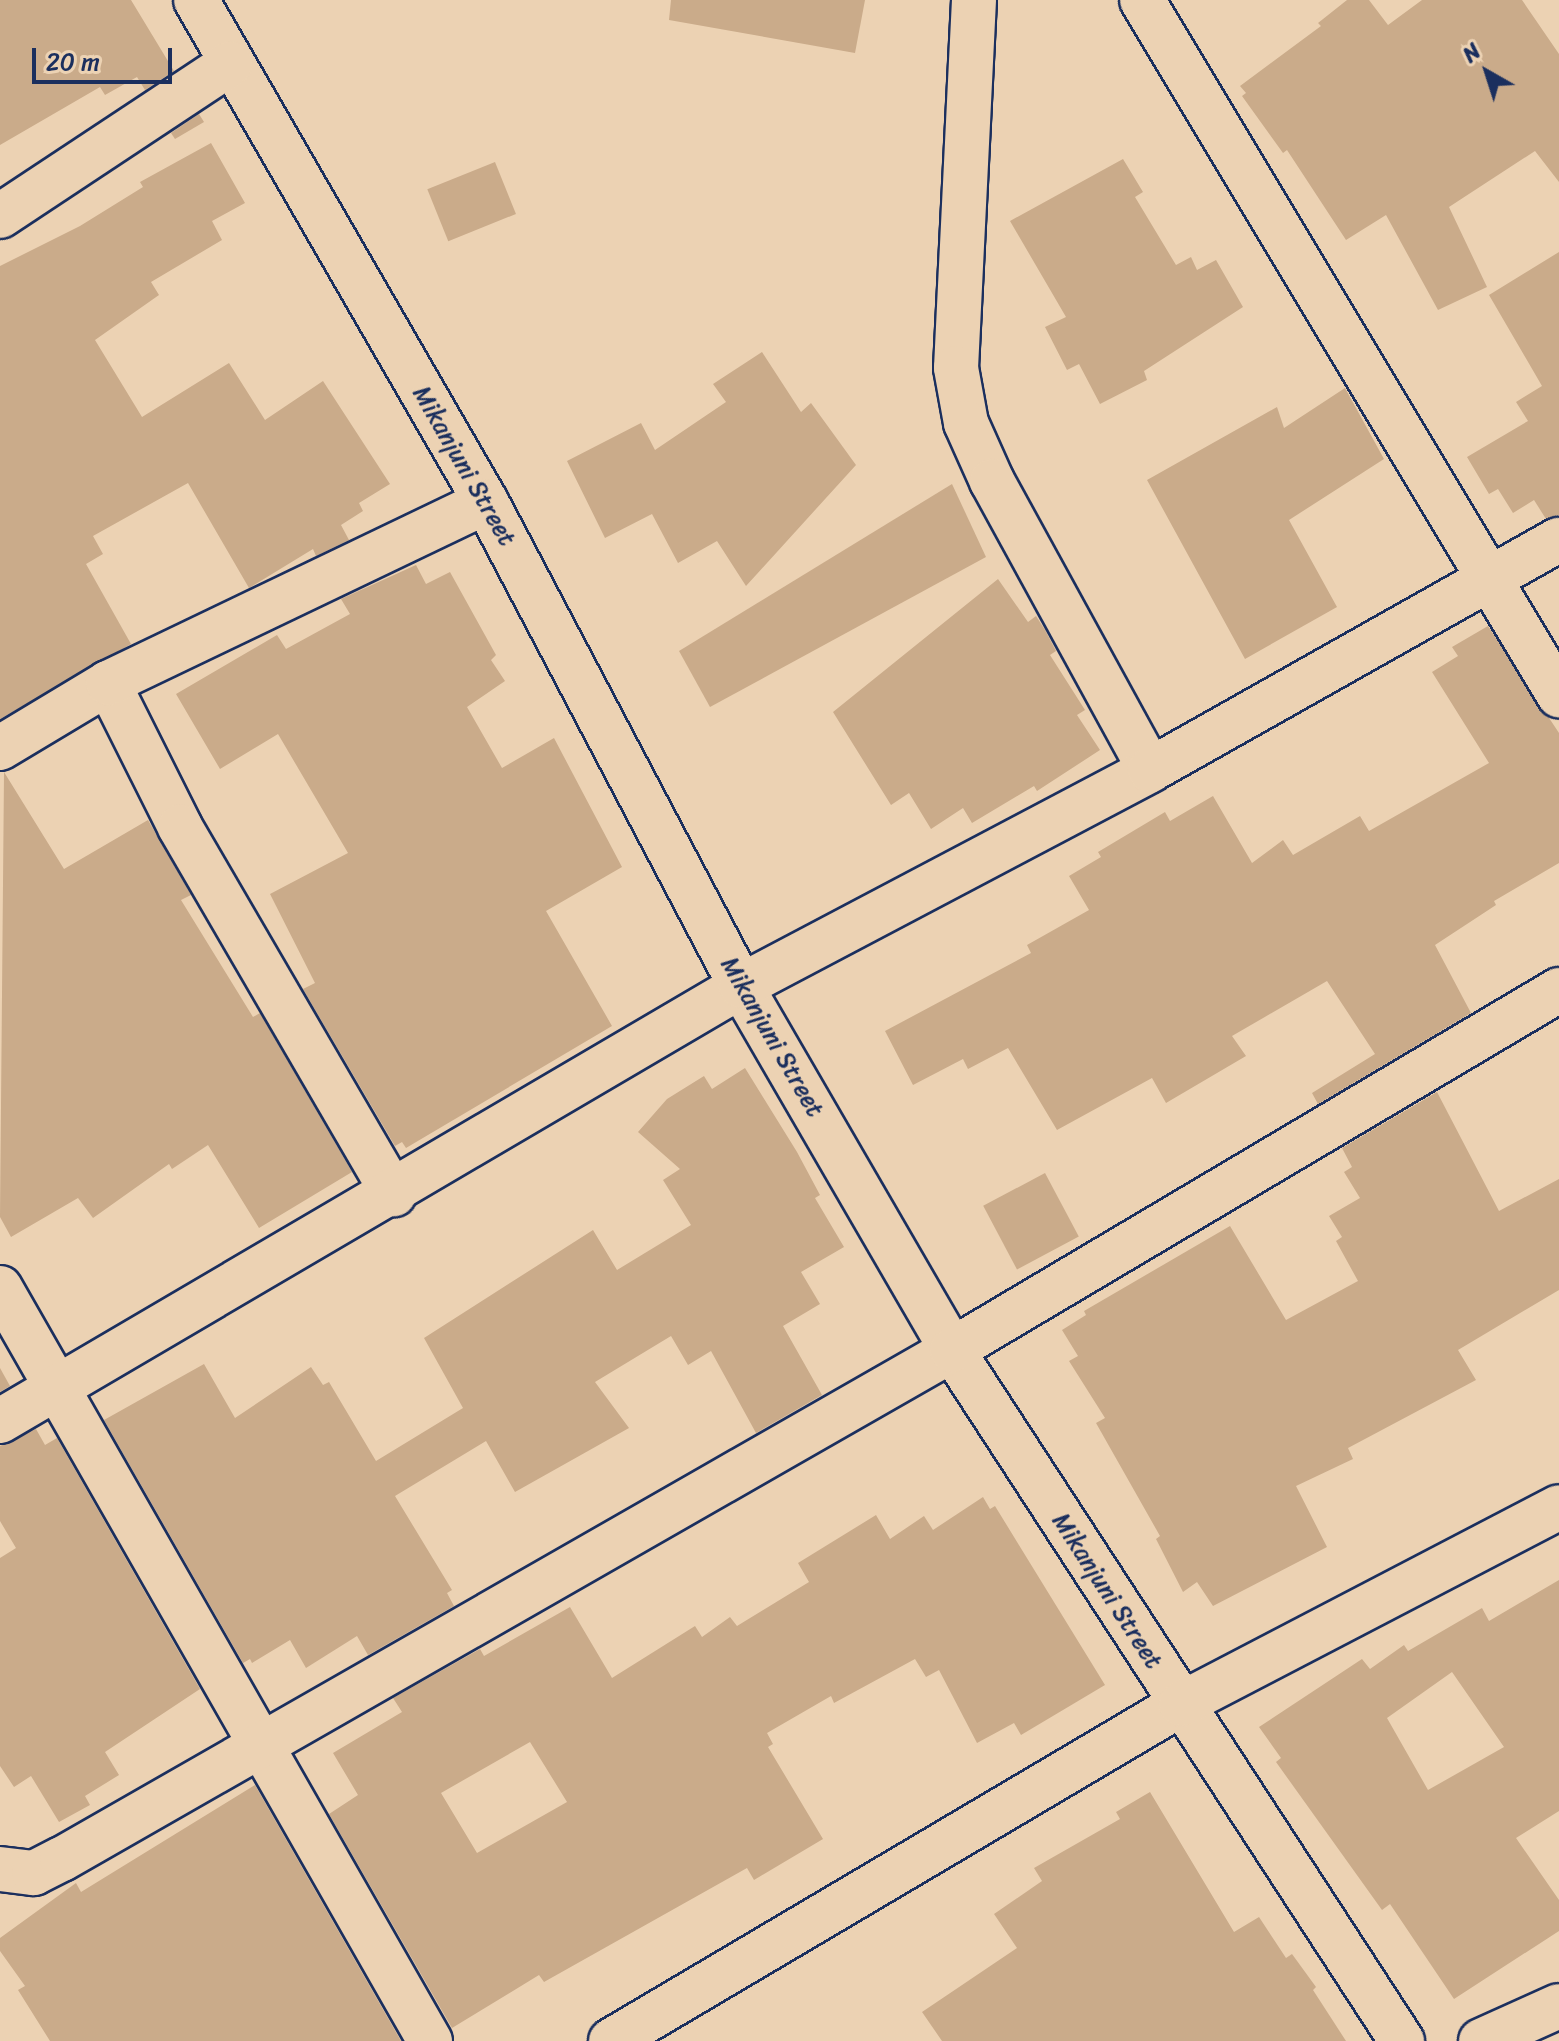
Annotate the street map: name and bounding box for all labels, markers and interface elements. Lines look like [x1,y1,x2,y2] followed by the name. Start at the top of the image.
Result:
[36,32,176,82] scale bar
[1447,32,1527,112] north arrow
[1453,33,1490,73] text: N
[46,41,100,83] text: 20 m
[407,381,521,551] street label: Mikanjuni Street
[715,952,829,1122] street label: Mikanjuni Street
[1046,1508,1168,1674] street label: Mikanjuni Street

